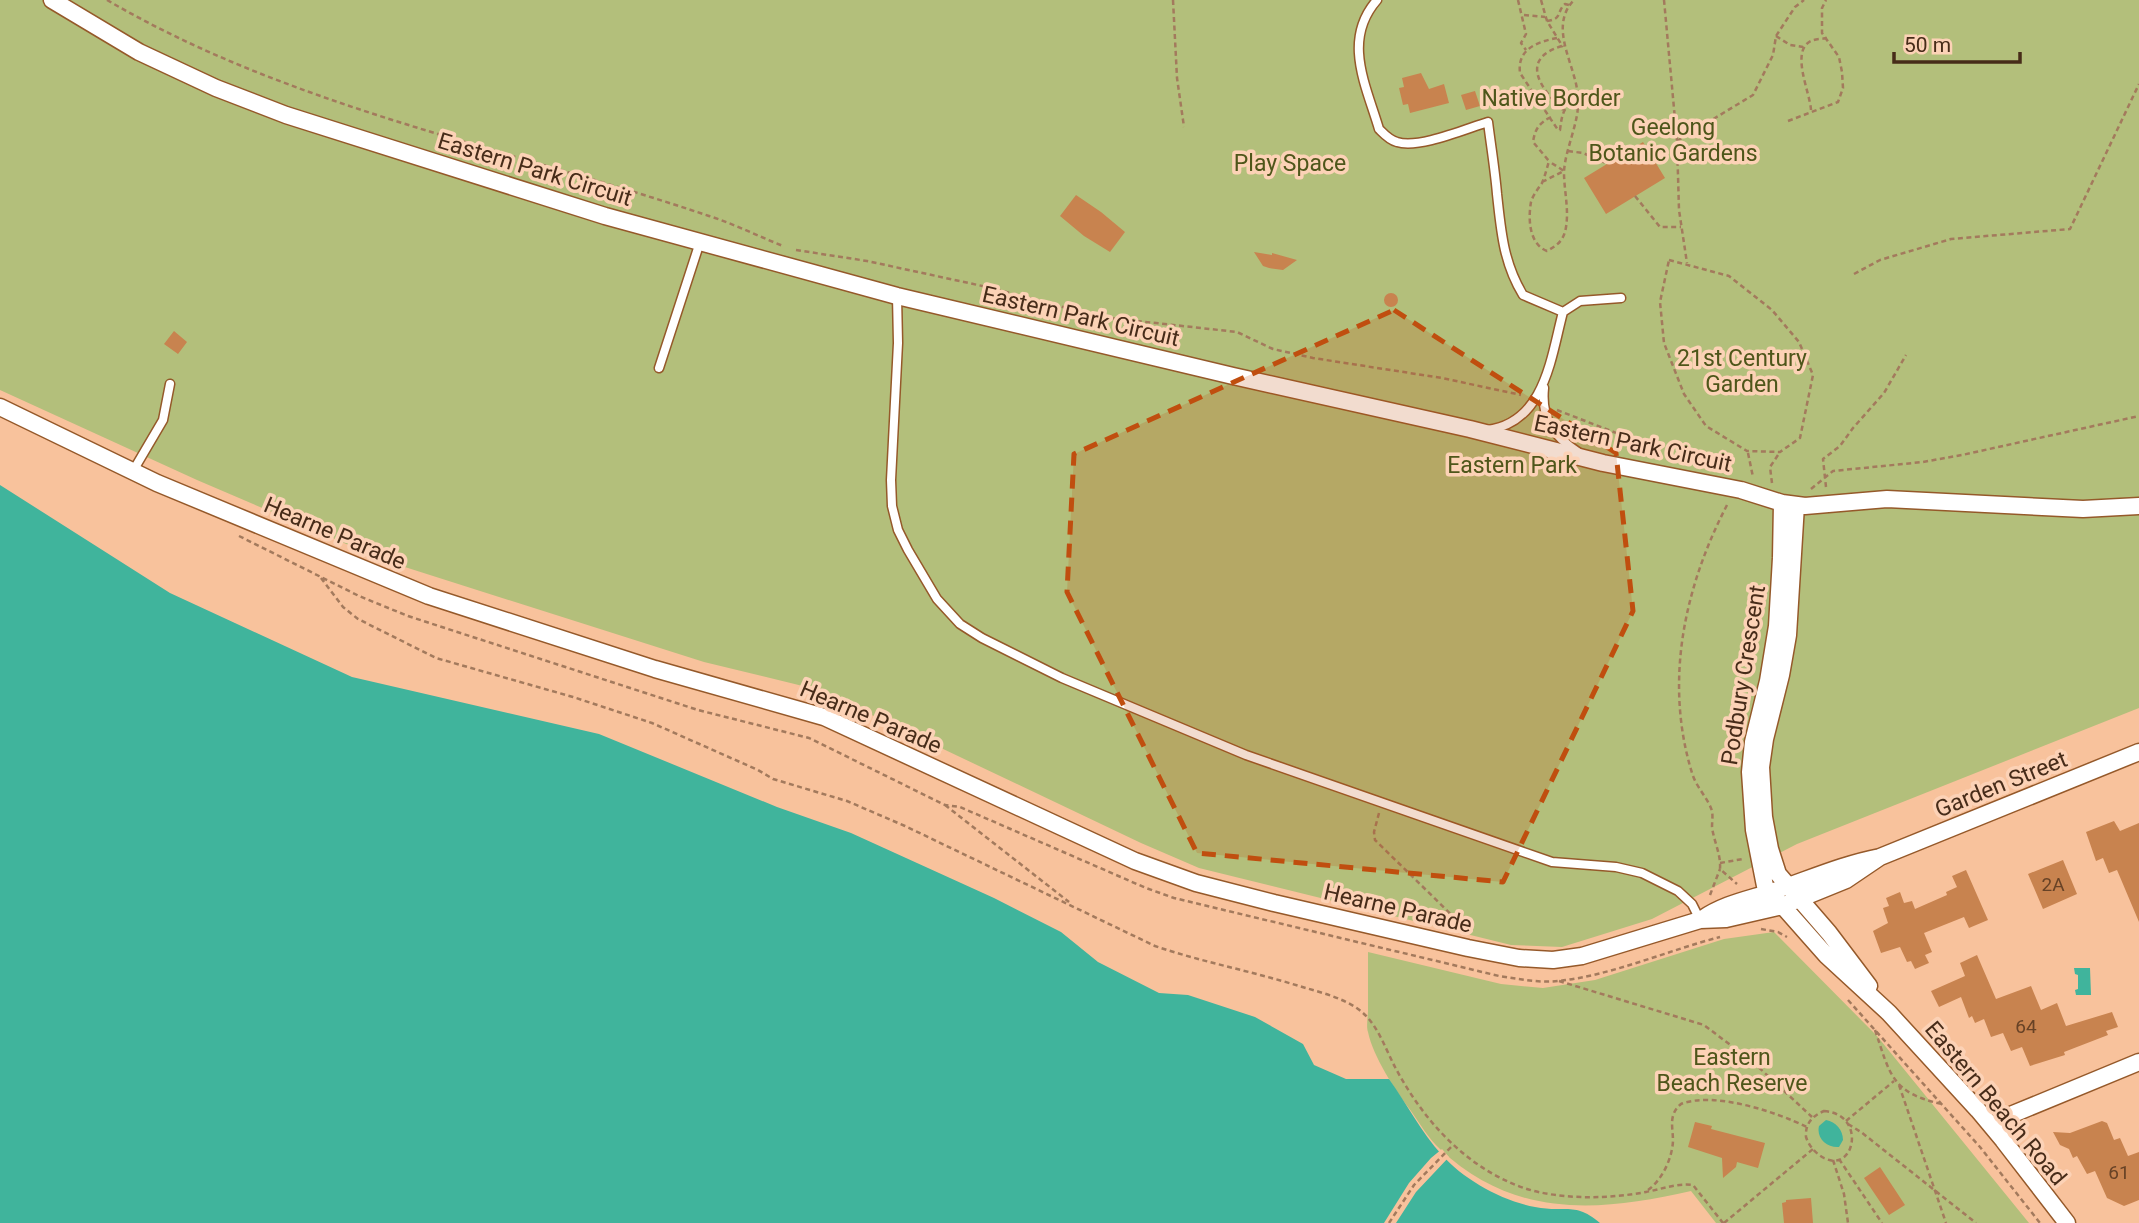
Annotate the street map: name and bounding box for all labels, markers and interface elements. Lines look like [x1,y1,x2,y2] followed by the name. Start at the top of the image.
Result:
[1894,21,2020,65] scale bar
[1904,33,1951,57] text: 50 m
[1482,85,1621,112] park label: Native Border
[1588,114,1758,167] park label: Geelong Botanic Gardens
[435,127,635,212] street label: Eastern Park Circuit
[1234,150,1346,177] park label: Play Space
[980,281,1182,352] street label: Eastern Park Circuit
[1677,345,1807,398] park label: 21st Century Garden
[1532,409,1734,478] street label: Eastern Park Circuit
[1447,452,1577,479] park label: Eastern Park
[260,491,410,575] street label: Hearne Parade
[1716,583,1771,767] street label: Podbury Crescent
[796,675,946,759] street label: Hearne Parade
[1931,746,2071,823] street label: Garden Street
[2041,873,2065,896] house number: 2A
[1321,878,1475,939] street label: Hearne Parade
[2015,1015,2037,1038] house number: 64
[1919,1016,2072,1191] street label: Eastern Beach Road
[1656,1044,1808,1097] park label: Eastern Beach Reserve
[2108,1161,2130,1184] house number: 61

